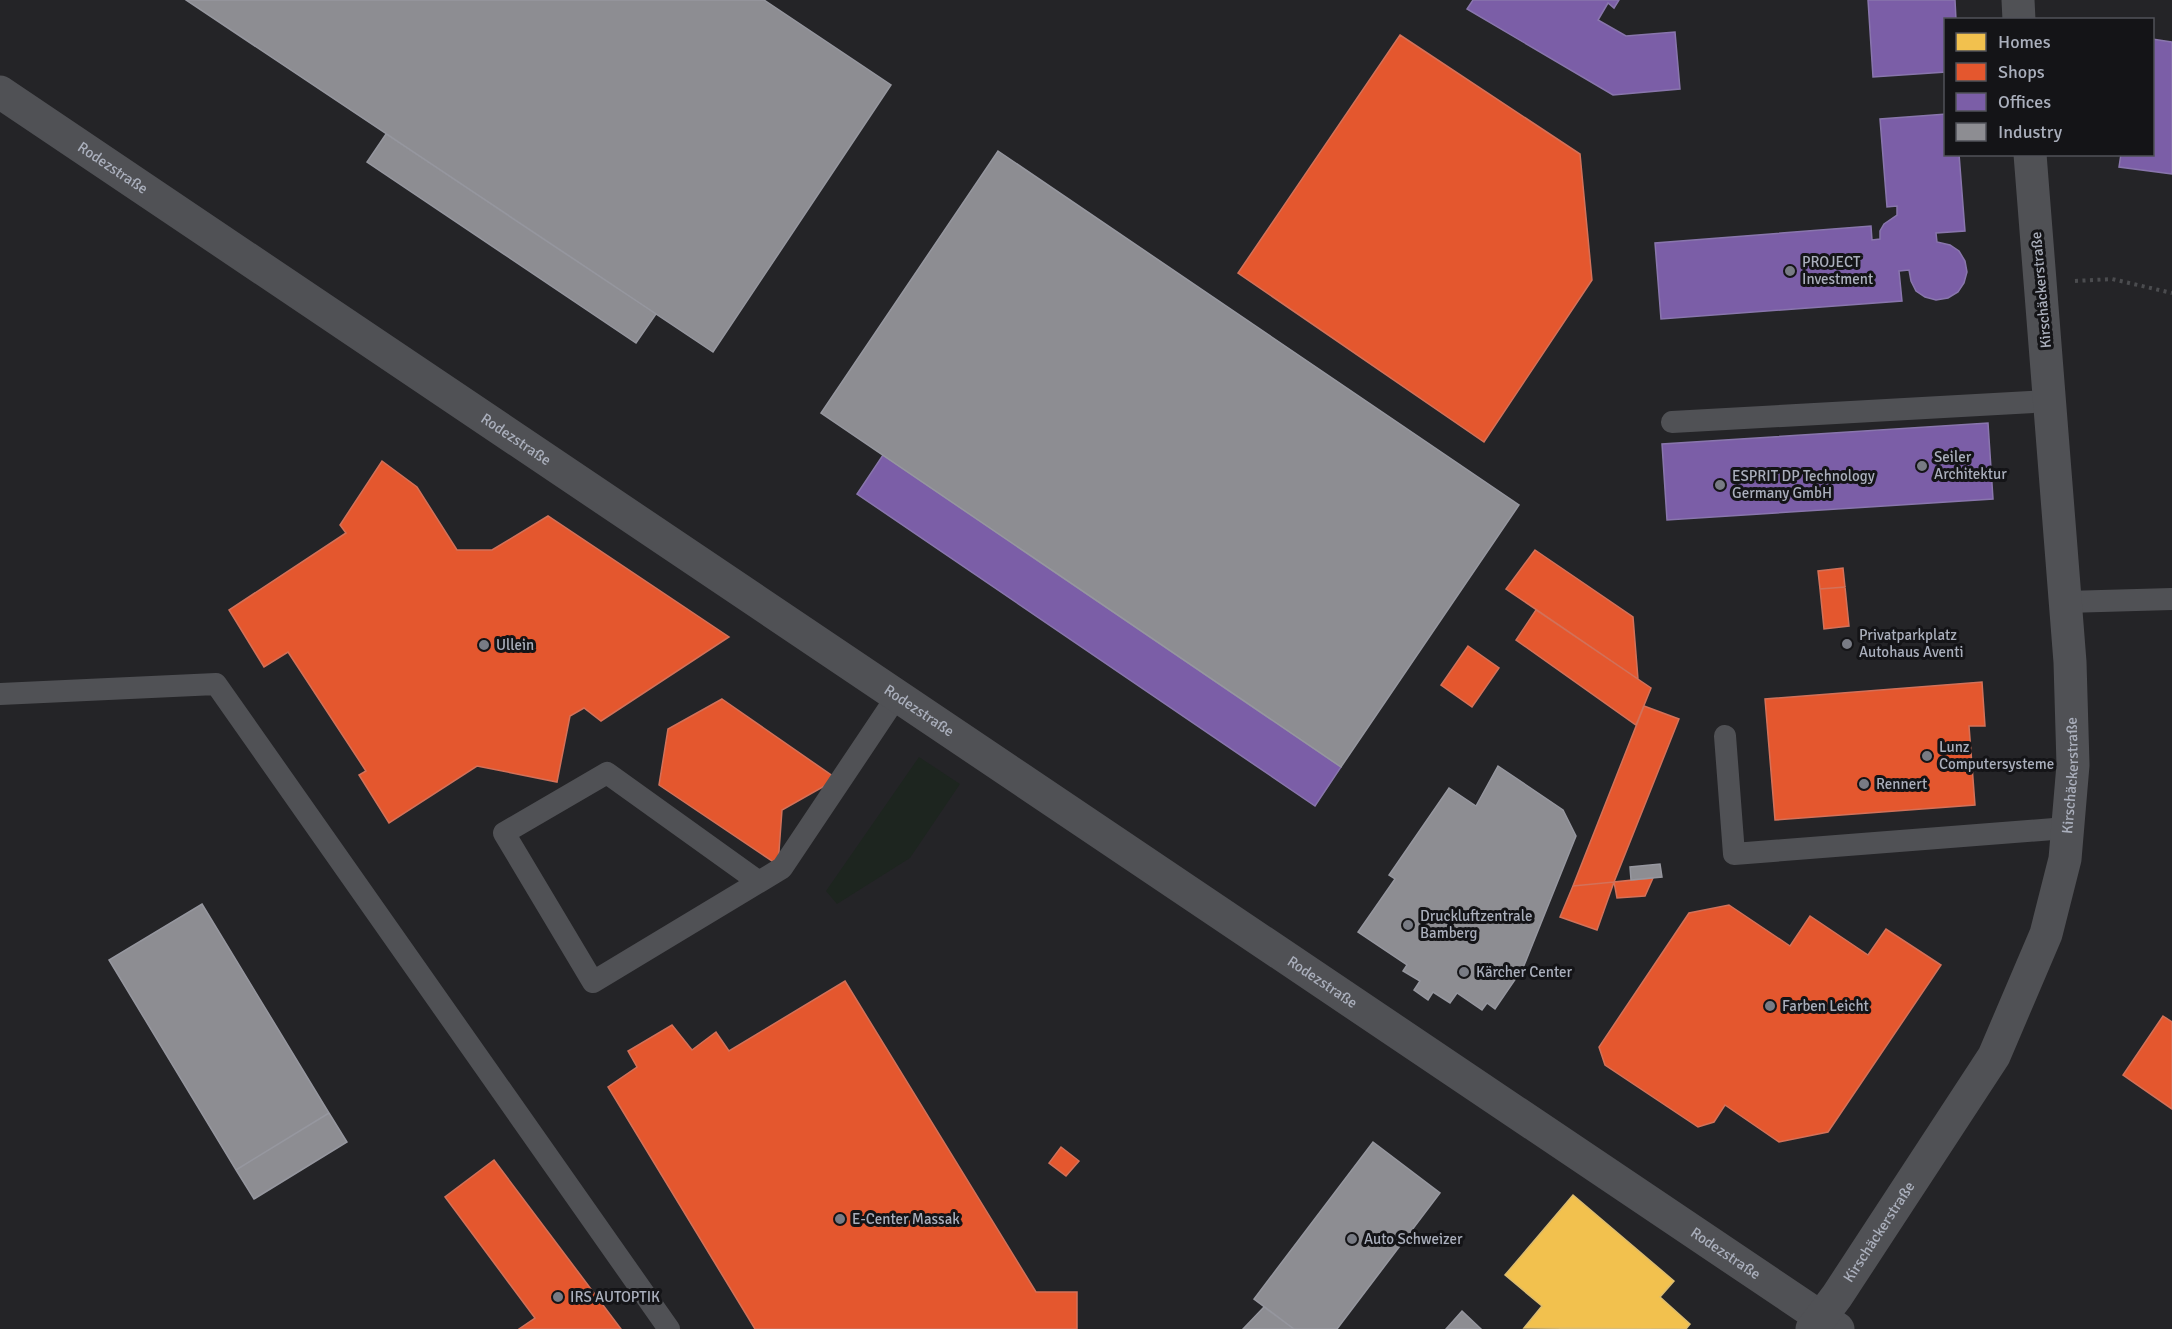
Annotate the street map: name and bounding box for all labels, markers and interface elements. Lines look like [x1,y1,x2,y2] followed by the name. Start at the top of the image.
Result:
[1944,18,2154,156] legend
[1998,31,2051,53] text: Homes
[1998,61,2045,83] text: Shops
[1998,91,2051,113] text: Offices
[1998,121,2063,143] text: Industry
[74,138,151,198] street label: Rodezstraße
[2027,231,2055,349] street label: Kirschäckerstraße
[1802,253,1873,288] place label: PROJECT Investment
[1783,264,1797,278] marker: PROJECT Investment
[478,409,554,469] street label: Rodezstraße
[1934,448,2007,483] place label: Seiler Architektur
[1915,459,1929,473] marker: Seiler Architektur
[1732,467,1875,502] place label: ESPRIT DP Technology Germany GmbH
[1713,478,1727,492] marker: ESPRIT DP Technology Germany GmbH
[1859,626,1964,661] place label: Privatparkplatz Autohaus Aventi
[496,636,534,654] place label: Ullein
[1840,637,1854,651] marker: Privatparkplatz Autohaus Aventi
[477,638,491,652] marker: Ullein
[881,681,958,741] street label: Rodezstraße
[2058,717,2082,835] street label: Kirschäckerstraße
[1939,738,2054,773] place label: Lunz Computersysteme
[1920,749,1934,763] marker: Lunz Computersysteme
[1876,775,1927,793] place label: Rennert
[1857,777,1871,791] marker: Rennert
[1420,907,1532,942] place label: Druckluftzentrale Bamberg
[1401,918,1415,932] marker: Druckluftzentrale Bamberg
[1284,952,1361,1012] street label: Rodezstraße
[1476,963,1573,981] place label: Kärcher Center
[1457,965,1471,979] marker: Kärcher Center
[1782,997,1869,1015] place label: Farben Leicht
[1763,999,1777,1013] marker: Farben Leicht
[1839,1178,1919,1286] street label: Kirschäckerstraße
[852,1210,960,1228] place label: E-Center Massak
[833,1212,847,1226] marker: E-Center Massak
[1687,1223,1764,1283] street label: Rodezstraße
[1364,1230,1463,1248] place label: Auto Schweizer
[1345,1232,1359,1246] marker: Auto Schweizer
[570,1288,660,1306] place label: IRS AUTOPTIK
[551,1290,565,1304] marker: IRS AUTOPTIK

